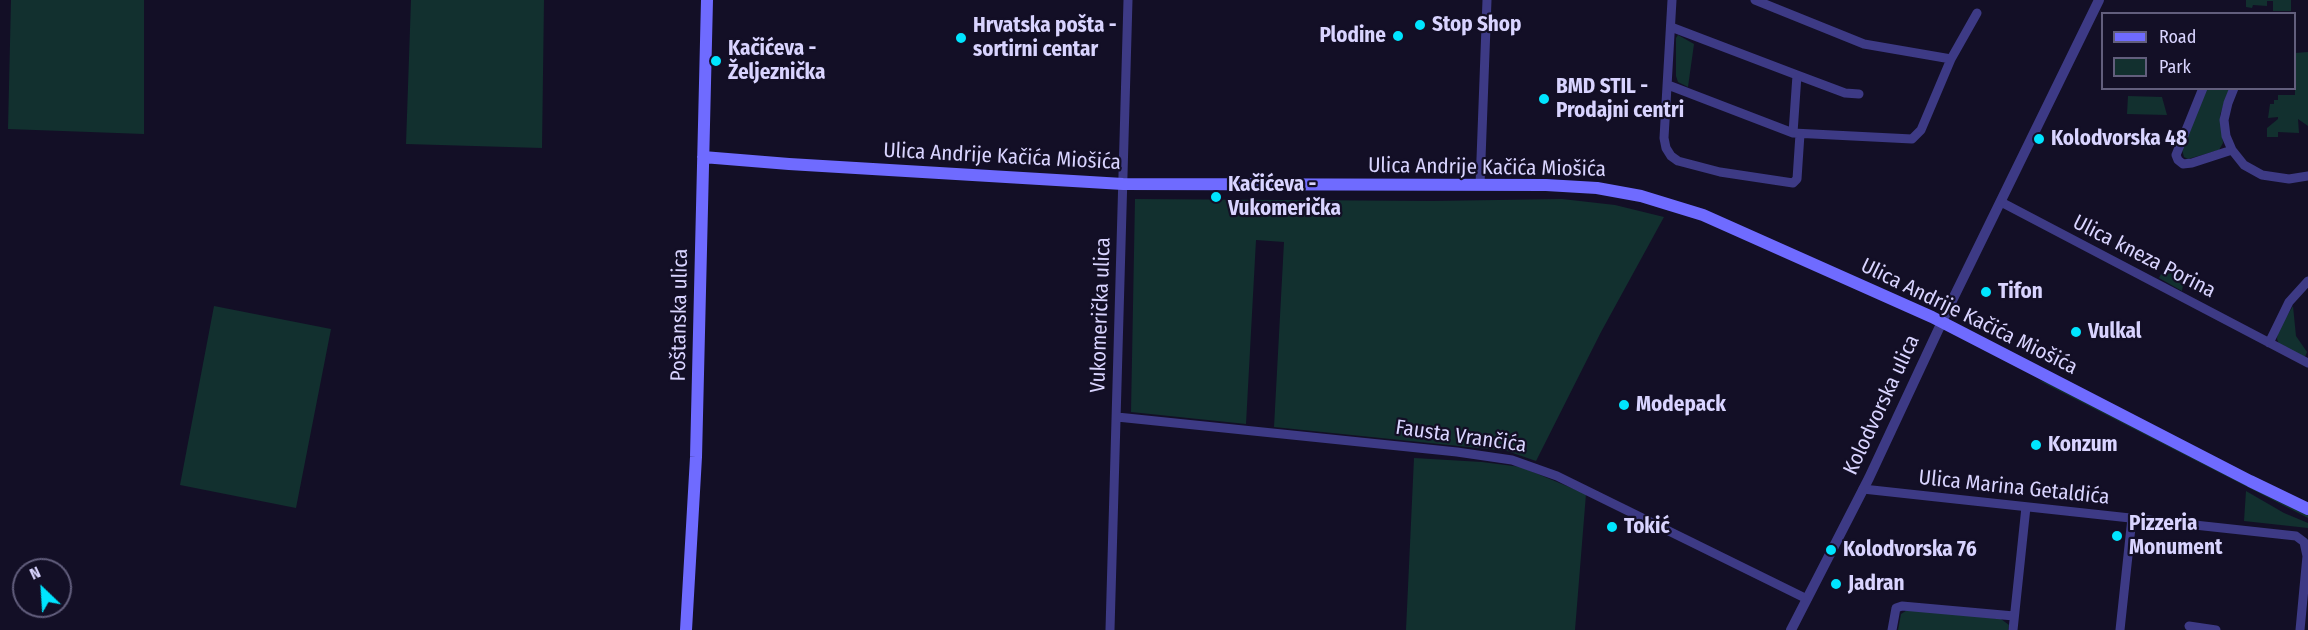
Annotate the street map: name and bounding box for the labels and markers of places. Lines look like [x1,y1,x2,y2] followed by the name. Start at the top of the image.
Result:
[1432,12,1521,38] place label: Stop Shop
[973,13,1117,63] place label: Hrvatska pošta - sortirni centar
[1413,18,1427,32] marker: Stop Shop
[1319,23,1386,49] place label: Plodine
[1391,29,1405,43] marker: Plodine
[954,31,968,45] marker: Hrvatska pošta - sortirni centar
[728,36,825,86] place label: Kačićeva - Željeznička
[709,54,723,68] marker: Kačićeva - Željeznička
[1556,74,1684,124] place label: BMD STIL - Prodajni centri
[1537,92,1551,106] marker: BMD STIL - Prodajni centri
[2051,126,2187,152] place label: Kolodvorska 48
[2032,132,2046,146] marker: Kolodvorska 48
[1228,172,1341,222] place label: Kačićeva - Vukomerička
[1209,190,1223,204] marker: Kačićeva - Vukomerička
[1998,279,2043,305] place label: Tifon
[1979,285,1993,299] marker: Tifon
[2088,319,2142,345] place label: Vulkal
[2069,325,2083,339] marker: Vulkal
[1636,392,1726,418] place label: Modepack
[1617,398,1631,412] marker: Modepack
[2048,432,2118,458] place label: Konzum
[2029,438,2043,452] marker: Konzum
[2129,511,2222,561] place label: Pizzeria Monument
[1624,514,1670,540] place label: Tokić
[1605,520,1619,534] marker: Tokić
[2110,529,2124,543] marker: Pizzeria Monument
[1843,537,1977,563] place label: Kolodvorska 76
[1824,543,1838,557] marker: Kolodvorska 76
[1848,571,1904,597] place label: Jadran
[1829,577,1843,591] marker: Jadran

